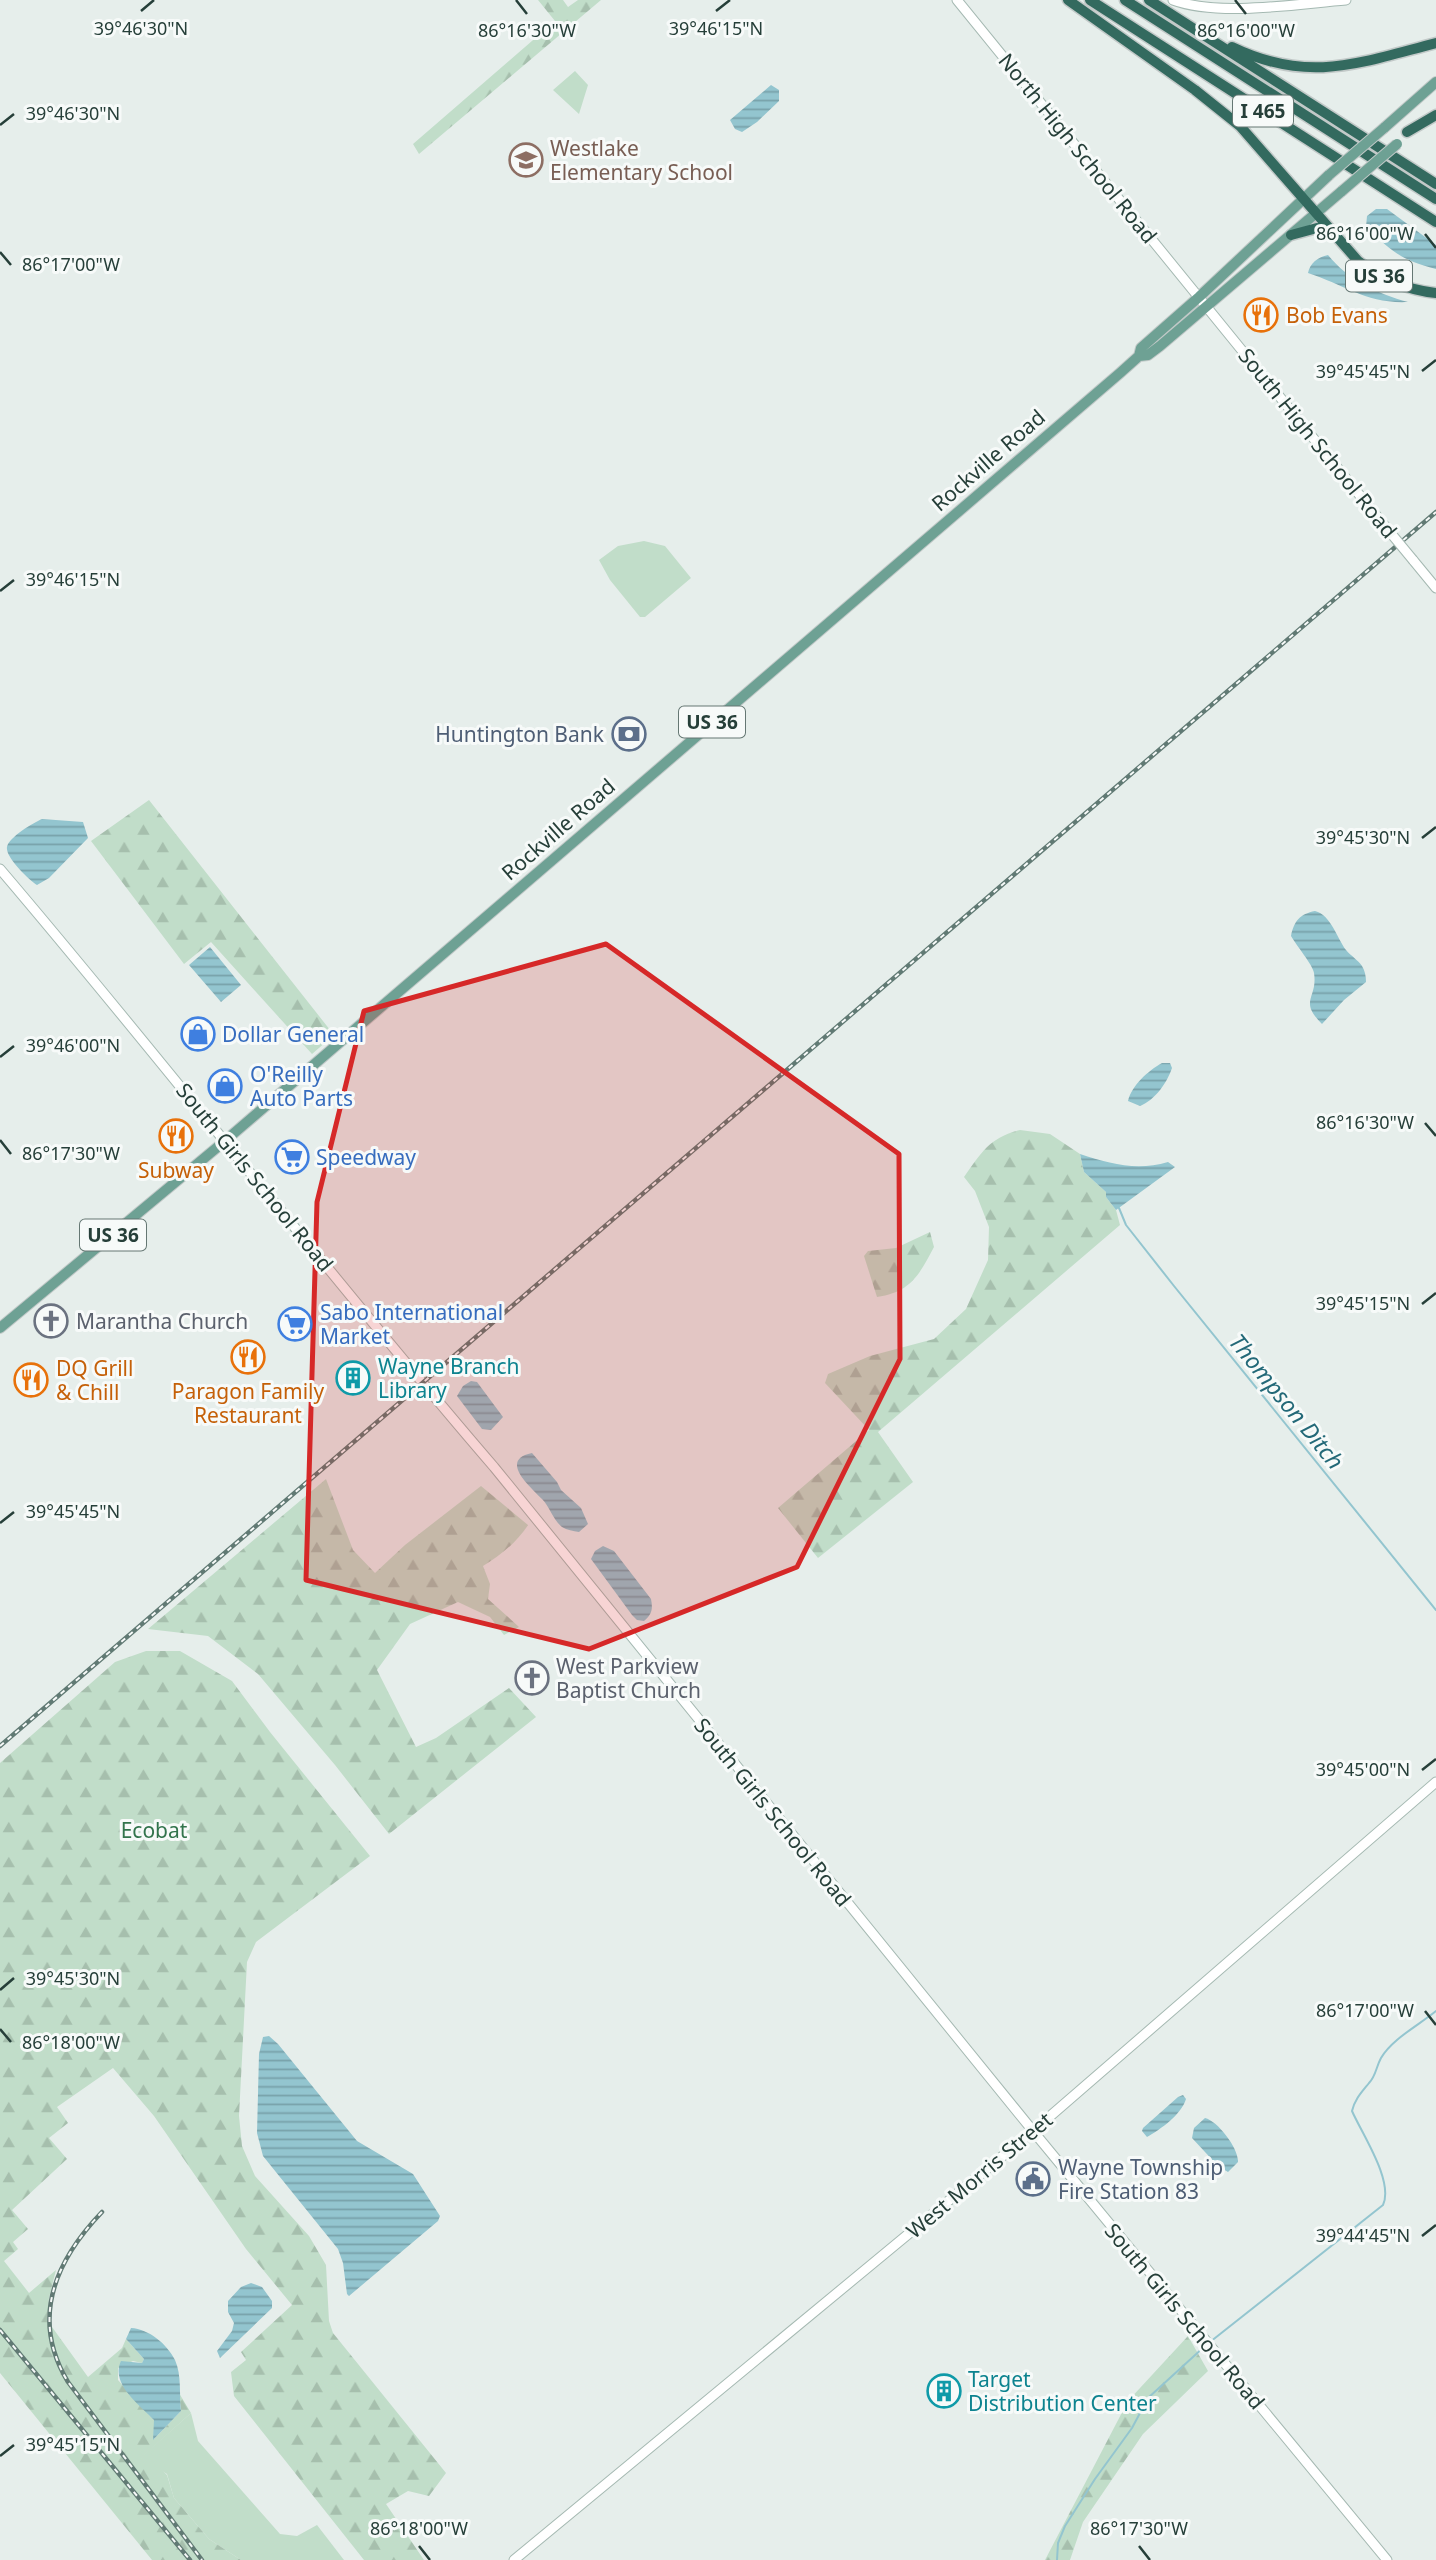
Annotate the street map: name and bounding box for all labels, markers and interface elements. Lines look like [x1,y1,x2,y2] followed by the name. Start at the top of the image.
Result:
[94,16,188,40] text: 39°46'30"N
[669,16,763,40] text: 39°46'15"N
[478,18,576,42] text: 86°16'30"W
[1197,18,1295,42] text: 86°16'00"W
[993,47,1163,249] street label: North High School Road
[1233,96,1293,127] road number: I 465
[26,101,120,125] text: 39°46'30"N
[550,134,733,186] place label: Westlake Elementary School
[507,141,545,179] school or university icon: Westlake Elementary School
[1316,221,1414,245] text: 86°16'00"W
[22,252,120,276] text: 86°17'00"W
[1346,260,1412,292] road number: US 36
[1242,296,1280,334] restaurant icon: Bob Evans
[1286,301,1388,329] place label: Bob Evans
[1233,342,1403,544] street label: South High School Road
[1316,359,1410,383] text: 39°45'45"N
[925,403,1051,517] street label: Rockville Road
[26,567,120,591] text: 39°46'15"N
[679,706,745,737] road number: US 36
[610,715,648,753] bank icon: Huntington Bank
[435,720,605,748] place label: Huntington Bank
[495,772,621,886] street label: Rockville Road
[1316,825,1410,849] text: 39°45'30"N
[179,1015,217,1053] shop icon: Dollar General
[222,1020,364,1048] place label: Dollar General
[26,1033,120,1057] text: 39°46'00"N
[250,1060,353,1112] place label: O'Reilly Auto Parts
[206,1067,244,1105] shop icon: O'Reilly Auto Parts
[170,1077,340,1277] street label: South Girls School Road
[1316,1110,1414,1134] text: 86°16'30"W
[157,1117,195,1155] restaurant icon: Subway
[273,1138,311,1176] supermarket icon: Speedway
[22,1141,120,1165] text: 86°17'30"W
[316,1143,416,1171] place label: Speedway
[138,1156,214,1184] place label: Subway
[80,1219,146,1250] road number: US 36
[1316,1291,1410,1315] text: 39°45'15"N
[320,1298,503,1350] place label: Sabo International Market
[32,1302,70,1340] church icon: Marantha Church
[276,1305,314,1343] supermarket icon: Sabo International Market
[76,1307,248,1335] place label: Marantha Church
[1222,1326,1352,1476] water label: Thompson Ditch
[229,1338,267,1376] restaurant icon: Paragon Family Restaurant
[378,1352,520,1404] place label: Wayne Branch Library
[56,1354,133,1406] place label: DQ Grill & Chill
[334,1359,372,1397] building icon: Wayne Branch Library
[12,1361,50,1399] restaurant icon: DQ Grill & Chill
[172,1377,325,1429] place label: Paragon Family Restaurant
[26,1499,120,1523] text: 39°45'45"N
[556,1652,701,1704] place label: West Parkview Baptist Church
[513,1659,551,1697] church icon: West Parkview Baptist Church
[688,1712,858,1912] street label: South Girls School Road
[1316,1757,1410,1781] text: 39°45'00"N
[121,1816,188,1844] park label: Ecobat
[26,1966,120,1990] text: 39°45'30"N
[1316,1998,1414,2022] text: 86°17'00"W
[22,2030,120,2054] text: 86°18'00"W
[900,2105,1058,2244] street label: West Morris Street
[1058,2153,1223,2205] place label: Wayne Township Fire Station 83
[1014,2160,1052,2198] public building icon: Wayne Township Fire Station 83
[1099,2217,1271,2415] street label: South Girls School Road
[1316,2223,1410,2247] text: 39°44'45"N
[968,2365,1157,2417] place label: Target Distribution Center
[925,2372,963,2410] building icon: Target Distribution Center
[26,2432,120,2456] text: 39°45'15"N
[370,2516,468,2540] text: 86°18'00"W
[1090,2516,1188,2540] text: 86°17'30"W

